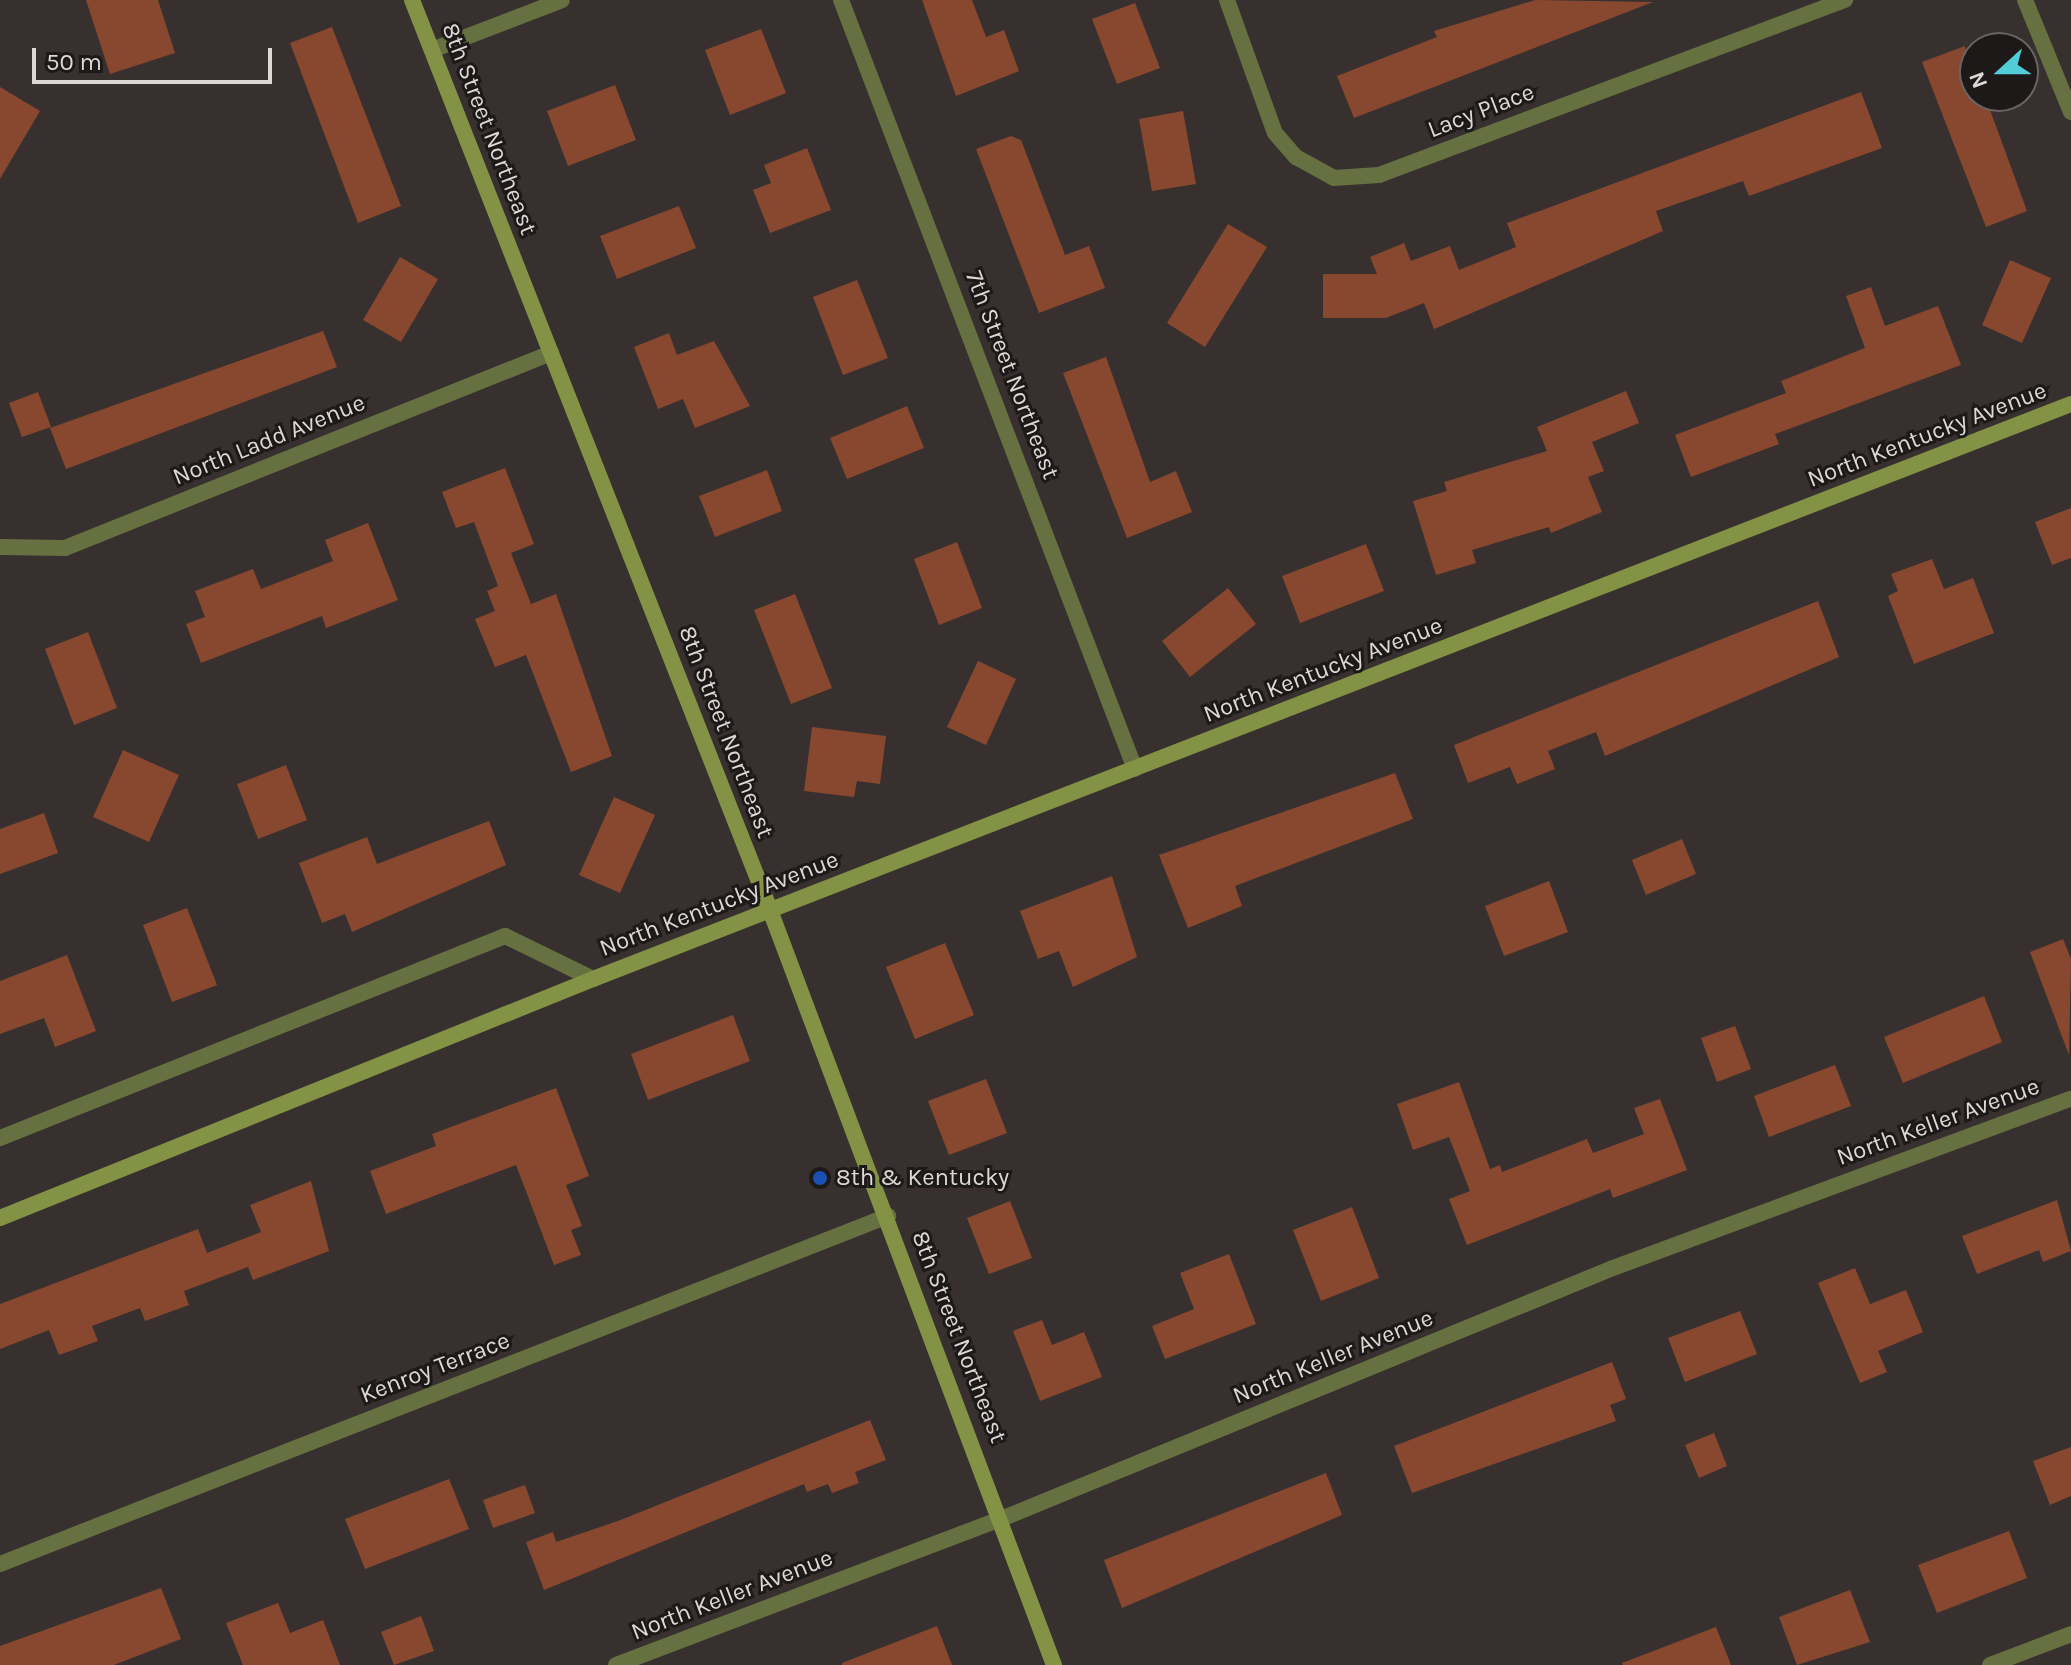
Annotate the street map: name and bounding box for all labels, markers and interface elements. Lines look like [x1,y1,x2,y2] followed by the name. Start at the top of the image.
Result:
[435,19,543,239] street label: 8th Street Northeast
[36,32,276,82] scale bar
[1959,32,2039,112] north arrow
[46,48,102,76] text: 50 m
[1963,68,1993,92] text: N
[1424,78,1538,144] street label: Lacy Place
[959,267,1065,483] street label: 7th Street Northeast
[1803,376,2051,494] street label: North Kentucky Avenue
[169,388,369,492] street label: North Ladd Avenue
[1199,611,1447,729] street label: North Kentucky Avenue
[672,622,780,842] street label: 8th Street Northeast
[595,845,843,963] street label: North Kentucky Avenue
[1833,1072,2043,1172] street label: North Keller Avenue
[836,1164,1009,1192] place label: 8th & Kentucky
[811,1169,829,1187] marker: 8th & Kentucky
[905,1227,1013,1447] street label: 8th Street Northeast
[1229,1304,1437,1410] street label: North Keller Avenue
[356,1326,514,1410] street label: Kenroy Terrace
[627,1543,837,1647] street label: North Keller Avenue

